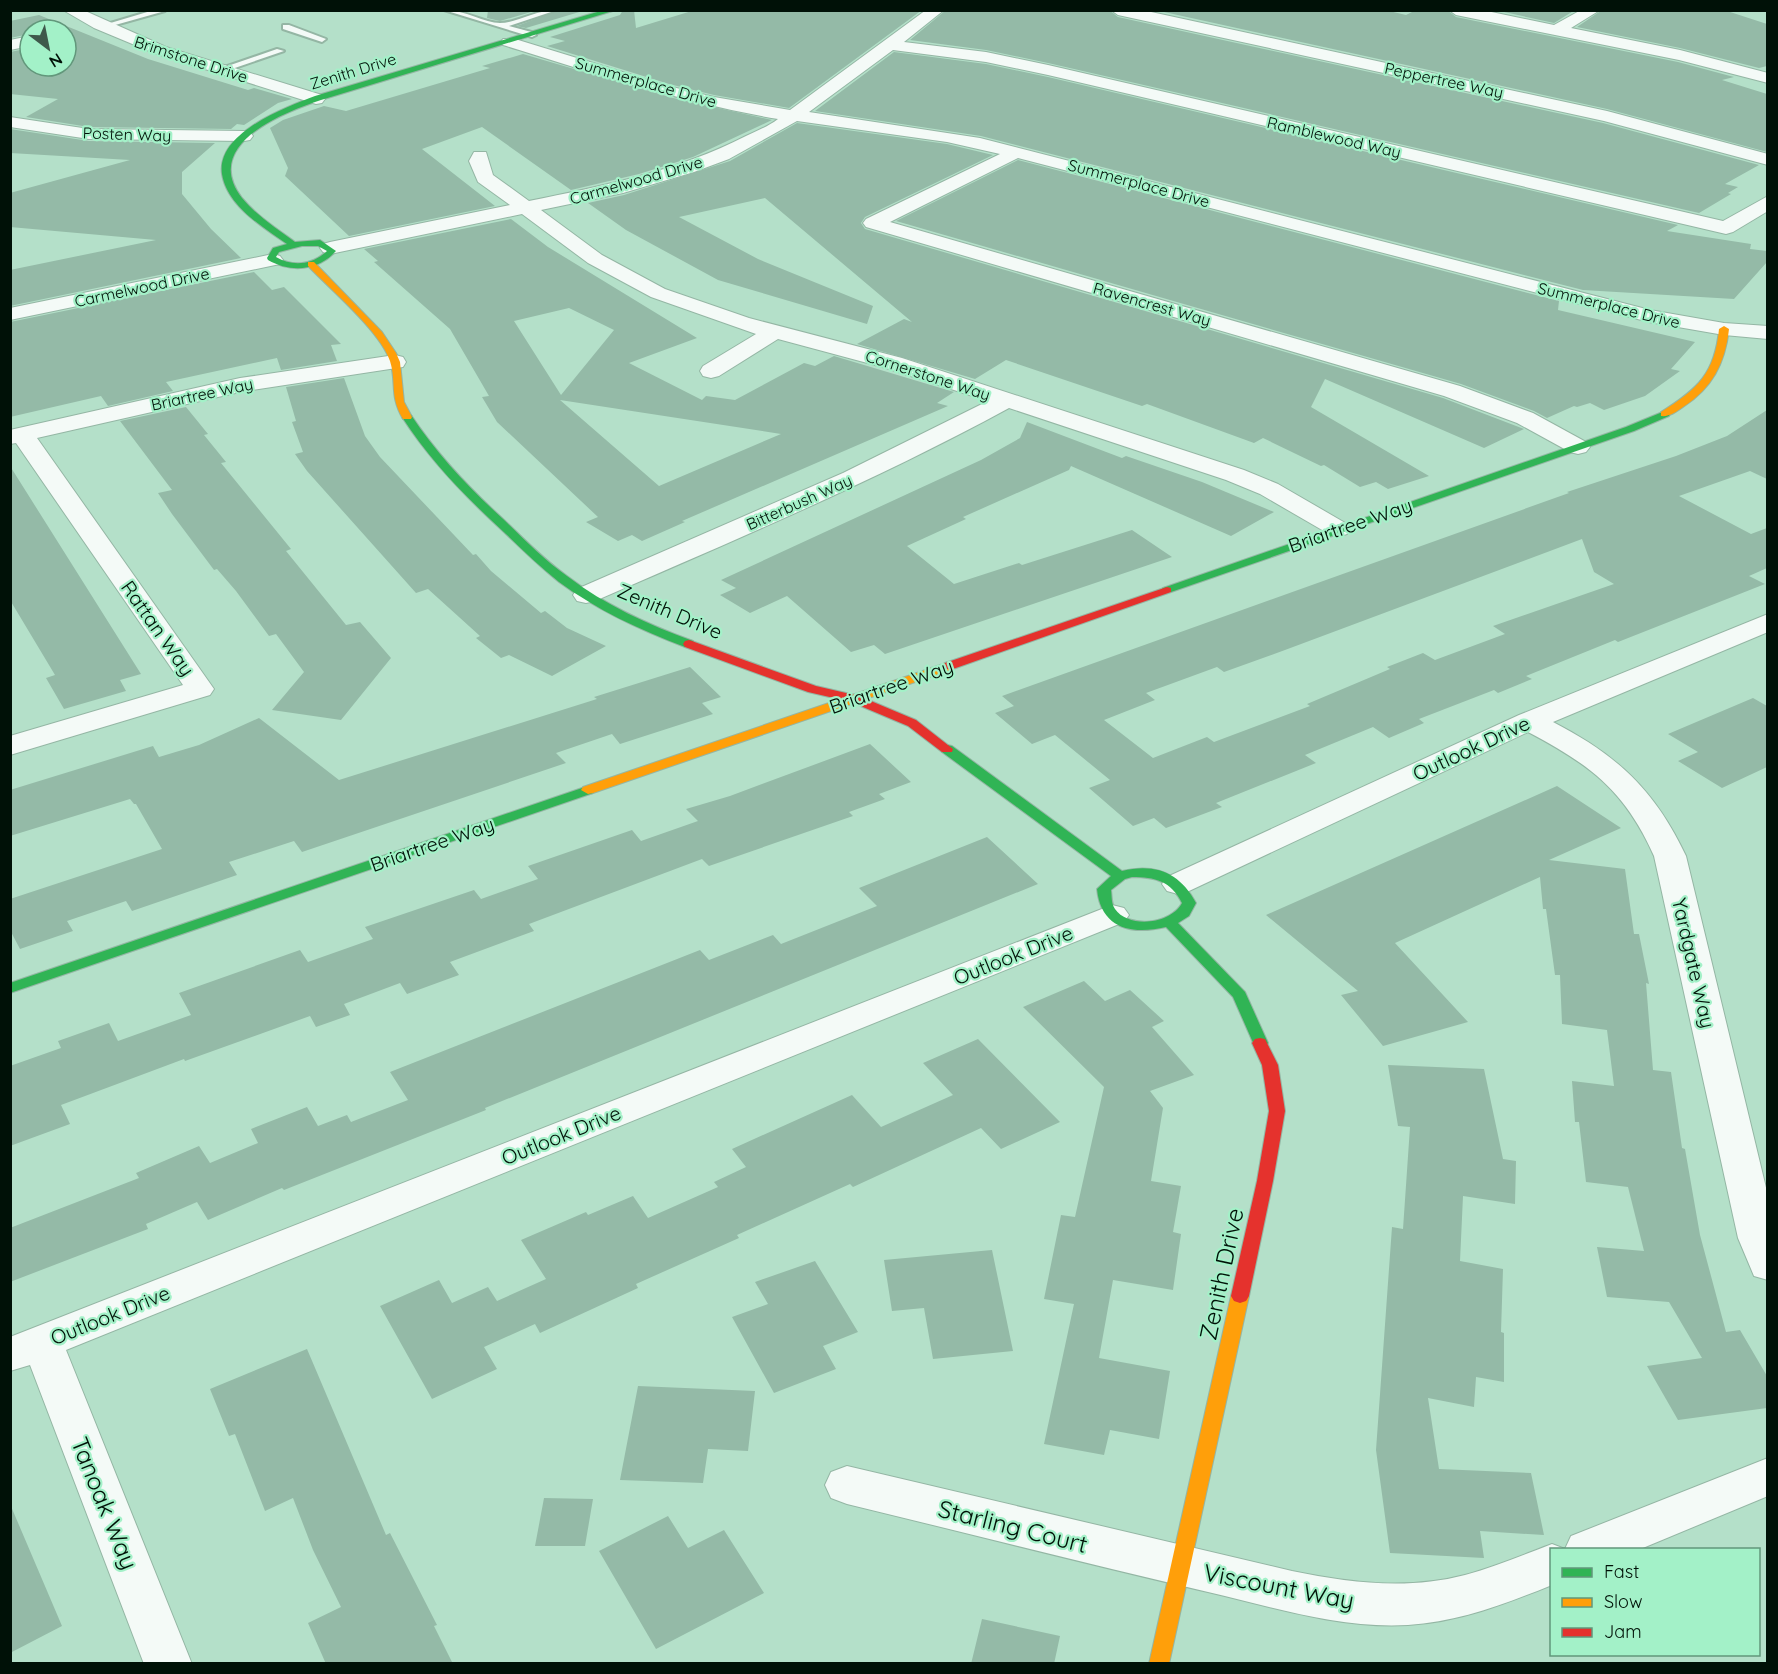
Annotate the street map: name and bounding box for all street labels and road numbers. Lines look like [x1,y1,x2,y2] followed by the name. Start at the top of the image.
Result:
[132,31,250,87] street label: Brimstone Drive
[307,48,399,94] street label: Zenith Drive
[573,52,719,112] street label: Summerplace Drive
[1383,58,1505,102] street label: Peppertree Way
[1265,112,1403,162] street label: Ramblewood Way
[82,122,172,146] street label: Posten Way
[567,151,705,209] street label: Carmelwood Drive
[1066,154,1212,212] street label: Summerplace Drive
[73,263,211,311] street label: Carmelwood Drive
[1091,278,1213,330] street label: Ravencrest Way
[1536,278,1682,332] street label: Summerplace Drive
[863,345,993,405] street label: Cornerstone Way
[149,373,255,415] street label: Briartree Way
[743,470,855,534] street label: Bitterbush Way
[1285,492,1415,558] street label: Briartree Way
[116,575,200,681] street label: Rattan Way
[614,578,726,644] street label: Zenith Drive
[826,653,956,719] street label: Briartree Way
[1408,710,1534,786] street label: Outlook Drive
[367,811,497,877] street label: Briartree Way
[1667,896,1721,1030] street label: Yardgate Way
[950,920,1076,990] street label: Outlook Drive
[498,1100,624,1170] street label: Outlook Drive
[1192,1205,1250,1343] street label: Zenith Drive
[47,1280,173,1350] street label: Outlook Drive
[65,1432,145,1574] street label: Tanoak Way
[935,1493,1091,1559] street label: Starling Court
[1201,1557,1357,1615] street label: Viscount Way

